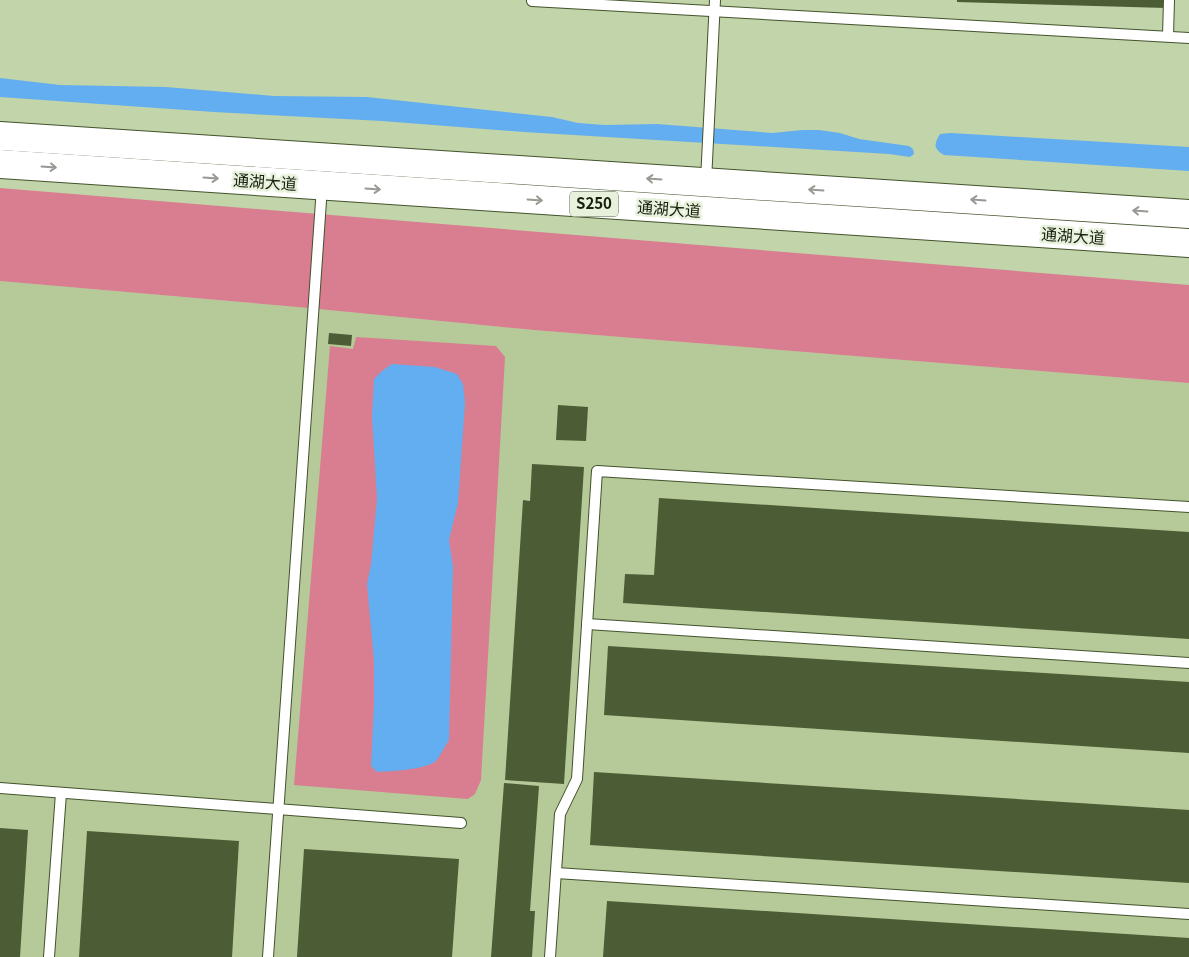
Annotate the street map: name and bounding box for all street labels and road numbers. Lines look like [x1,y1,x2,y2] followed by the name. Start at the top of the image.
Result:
[232,167,298,195] street label: 通湖大道
[570,192,618,216] road number: S250
[636,194,702,222] street label: 通湖大道
[1040,221,1106,249] street label: 通湖大道

